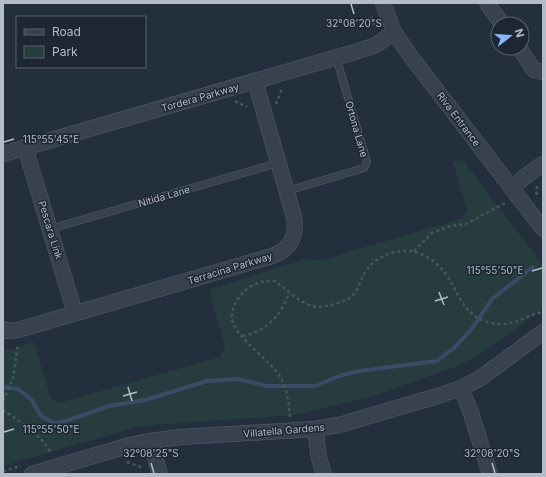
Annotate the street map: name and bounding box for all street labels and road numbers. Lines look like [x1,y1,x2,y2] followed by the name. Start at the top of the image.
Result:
[160,80,241,114] street label: Tordera Parkway
[435,89,483,149] street label: Riva Entrance
[343,99,371,159] street label: Ortona Lane
[137,183,191,209] street label: Nitida Lane
[36,199,66,261] street label: Pescara Link
[186,249,274,287] street label: Terracina Parkway
[243,420,325,440] street label: Villatella Gardens

